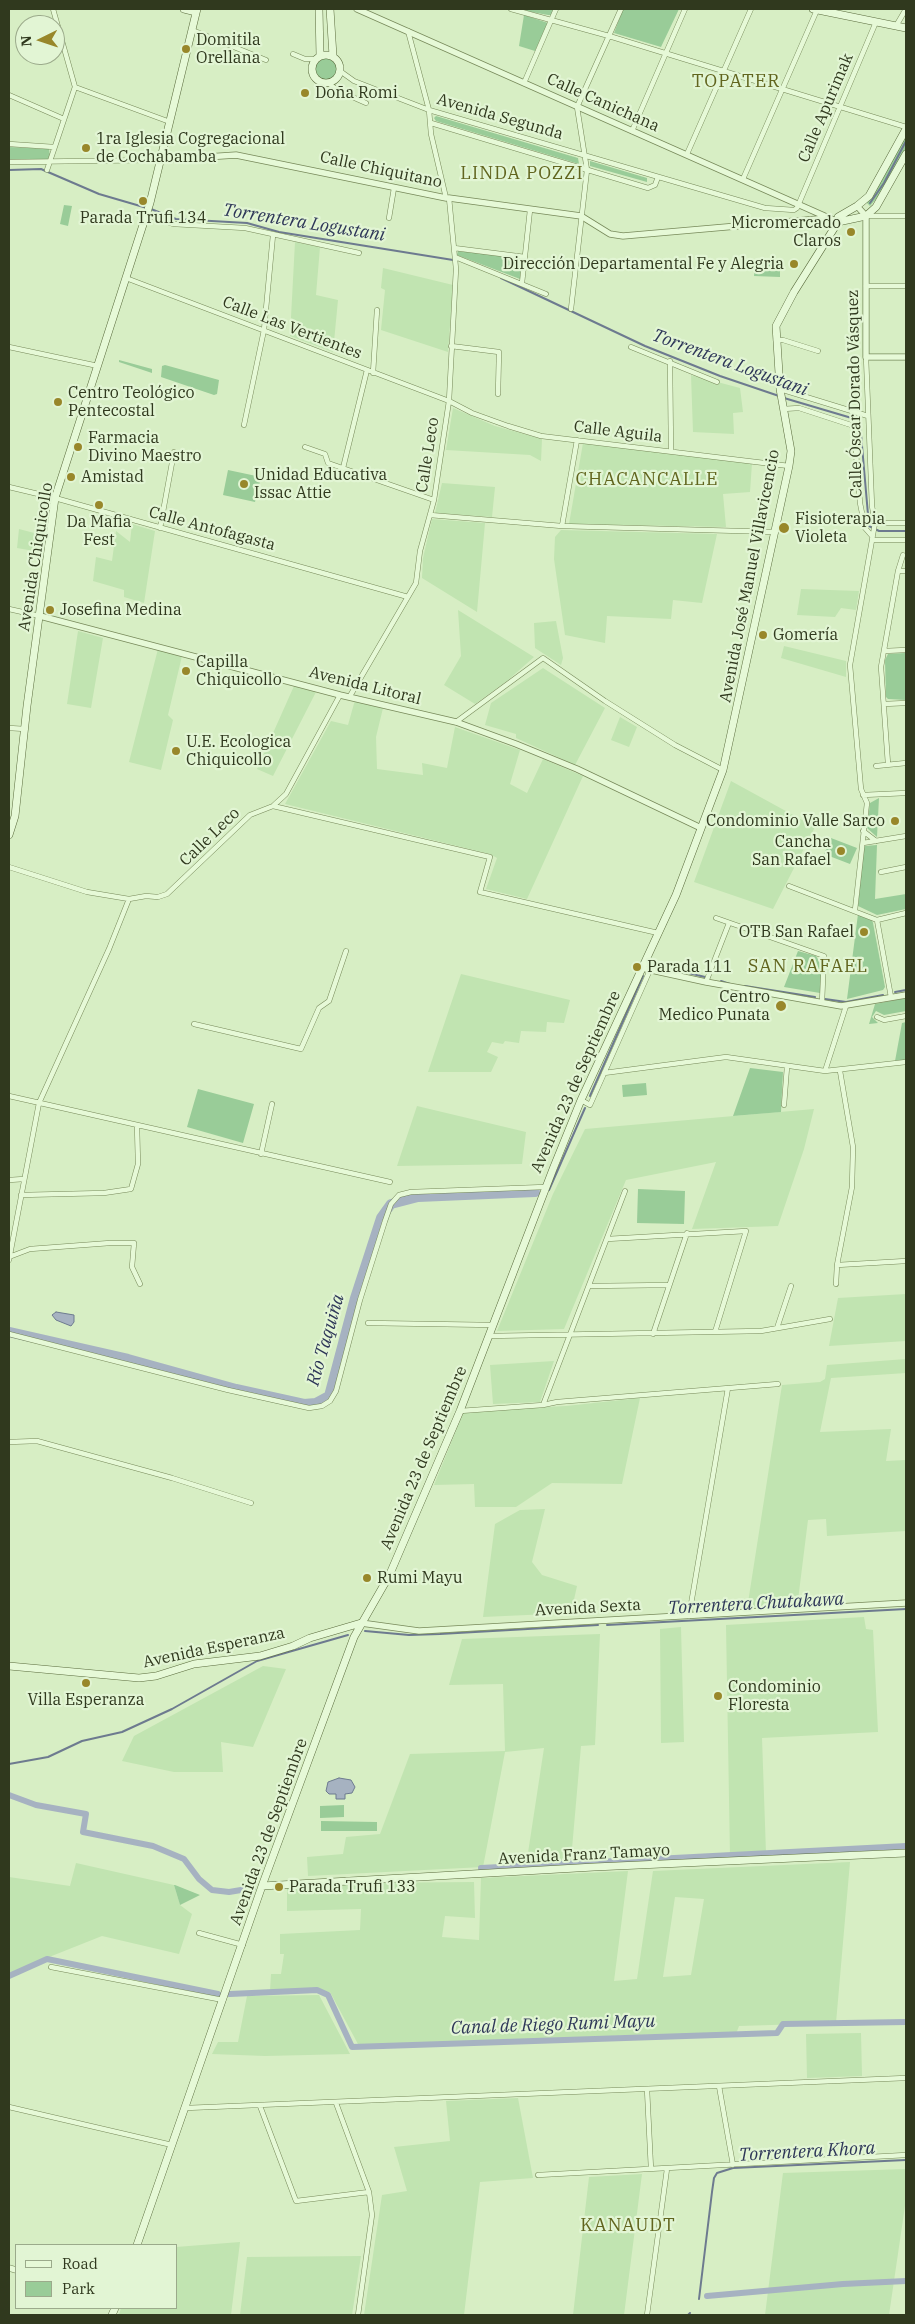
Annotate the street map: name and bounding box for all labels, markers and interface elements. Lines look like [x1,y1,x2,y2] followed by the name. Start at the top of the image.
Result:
[15,15,65,65] north arrow
[196,30,261,68] place label: Domitila Orellana
[17,35,35,47] text: N
[180,43,192,55] marker: Domitila Orellana
[794,50,858,166] street label: Calle Apurimak
[544,70,662,136] street label: Calle Canichana
[691,71,781,93] district label: TOPATER
[315,83,398,103] place label: Doña Romi
[299,87,311,99] marker: Doña Romi
[435,90,565,144] street label: Avenida Segunda
[96,129,285,167] place label: 1ra Iglesia Cogregacional de Cochabamba
[80,142,92,154] marker: 1ra Iglesia Cogregacional de Cochabamba
[318,148,444,192] street label: Calle Chiquitano
[459,163,585,185] district label: LINDA POZZI
[137,195,149,207] marker: Parada Trufi 134
[221,200,387,246] water label: Torrentera Logustani
[80,208,206,228] place label: Parada Trufi 134
[731,213,841,251] place label: Micromercado Claros
[845,226,857,238] marker: Micromercado Claros
[503,254,784,274] place label: Dirección Departamental Fe y Alegria
[788,258,800,270] marker: Dirección Departamental Fe y Alegria
[844,290,866,498] street label: Calle Óscar Dorado Vásquez
[220,293,364,363] street label: Calle Las Vertientes
[649,325,811,401] water label: Torrentera Logustani
[68,383,194,421] place label: Centro Teológico Pentecostal
[52,396,64,408] marker: Centro Teológico Pentecostal
[413,416,443,494] street label: Calle Leco
[573,417,663,447] street label: Calle Aguila
[88,428,202,466] place label: Farmacia Divino Maestro
[72,441,84,453] marker: Farmacia Divino Maestro
[716,448,784,704] street label: Avenida José Manuel Villavicencio
[254,465,387,503] place label: Unidad Educativa Issac Attie
[81,467,144,487] place label: Amistad
[574,469,720,491] district label: CHACANCALLE
[65,471,77,483] marker: Amistad
[238,478,250,490] marker: Unidad Educativa Issac Attie
[15,481,57,633] street label: Avenida Chiquicollo
[93,499,105,511] marker: Da Mafia Fest
[147,503,277,555] street label: Calle Antofagasta
[795,509,885,547] place label: Fisioterapia Violeta
[66,512,132,550] place label: Da Mafia Fest
[777,521,791,535] marker: Fisioterapia Violeta
[60,600,182,620] place label: Josefina Medina
[44,604,56,616] marker: Josefina Medina
[773,625,838,645] place label: Gomería
[757,629,769,641] marker: Gomería
[196,652,282,690] place label: Capilla Chiquicollo
[307,663,423,709] street label: Avenida Litoral
[180,665,192,677] marker: Capilla Chiquicollo
[186,732,291,770] place label: U.E. Ecologica Chiquicollo
[170,745,182,757] marker: U.E. Ecologica Chiquicollo
[176,804,244,870] street label: Calle Leco
[706,811,885,831] place label: Condominio Valle Sarco
[889,815,901,827] marker: Condominio Valle Sarco
[752,832,831,870] place label: Cancha San Rafael
[835,845,847,857] marker: Cancha San Rafael
[739,922,854,942] place label: OTB San Rafael
[858,926,870,938] marker: OTB San Rafael
[747,956,869,978] district label: SAN RAFAEL
[647,957,732,977] place label: Parada 111
[631,961,643,973] marker: Parada 111
[659,987,770,1025] place label: Centro Medico Punata
[527,988,625,1176] street label: Avenida 23 de Septiembre
[774,999,788,1013] marker: Centro Medico Punata
[303,1292,349,1388] water label: Río Taquiña
[377,1363,471,1553] street label: Avenida 23 de Septiembre
[377,1568,463,1588] place label: Rumi Mayu
[361,1572,373,1584] marker: Rumi Mayu
[667,1589,845,1619] water label: Torrentera Chutakawa
[534,1596,642,1620] street label: Avenida Sexta
[141,1624,287,1672] street label: Avenida Esperanza
[80,1677,92,1689] marker: Villa Esperanza
[728,1677,821,1715] place label: Condominio Floresta
[28,1690,144,1710] place label: Villa Esperanza
[712,1690,724,1702] marker: Condominio Floresta
[226,1736,312,1928] street label: Avenida 23 de Septiembre
[497,1841,671,1869] street label: Avenida Franz Tamayo
[289,1877,416,1897] place label: Parada Trufi 133
[273,1881,285,1893] marker: Parada Trufi 133
[450,2011,656,2039] water label: Canal de Riego Rumi Mayu
[738,2138,876,2166] water label: Torrentera Khora
[579,2215,677,2237] district label: KANAUDT
[15,2244,178,2309] legend
[62,2254,98,2273] text: Road
[62,2279,95,2298] text: Park

